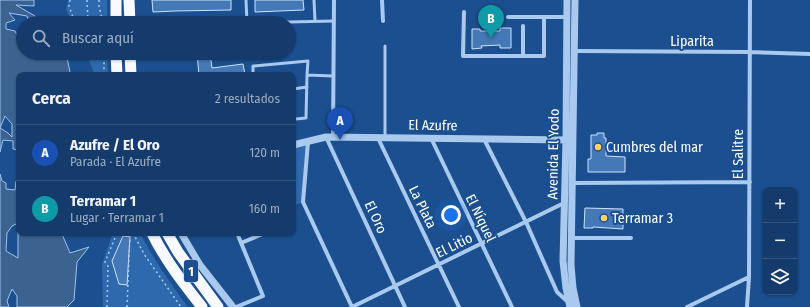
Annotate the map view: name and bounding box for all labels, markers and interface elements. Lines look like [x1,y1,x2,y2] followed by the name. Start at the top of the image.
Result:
[478,5,504,38] pin: B
[16,16,296,60] search box
[30,27,52,49] icon: search
[62,29,134,47] text: Buscar aquí
[670,33,714,50] street label: Liparita
[32,88,71,109] text: Cerca
[215,91,280,106] text: 2 resultados
[327,107,353,140] pin: A
[544,108,563,200] street label: Avenida El Yodo
[408,117,458,134] street label: El Azufre
[730,129,747,179] street label: El Salitre
[70,136,160,154] text: Azufre / El Oro
[606,139,703,156] place label: Cumbres del mar
[593,142,603,152] marker: Cumbres del mar
[41,145,49,160] text: A
[249,145,280,160] text: 120 m
[70,154,161,169] text: Parada · El Azufre
[405,183,440,231] street label: La Plata
[762,187,798,295] map controls
[762,187,798,223] button: +
[70,192,136,210] text: Terramar 1
[462,192,500,245] street label: El Níquel
[361,198,390,236] street label: El Oro
[41,201,49,216] text: B
[249,201,280,216] text: 160 m
[441,205,461,225] your location
[70,210,164,225] text: Lugar · Terramar 1
[612,210,673,227] place label: Terramar 3
[599,213,609,223] marker: Terramar 3
[762,223,798,259] button: −
[433,229,475,262] street label: El Litio
[762,259,798,295] button: layers
[184,260,198,282] road number: 1

